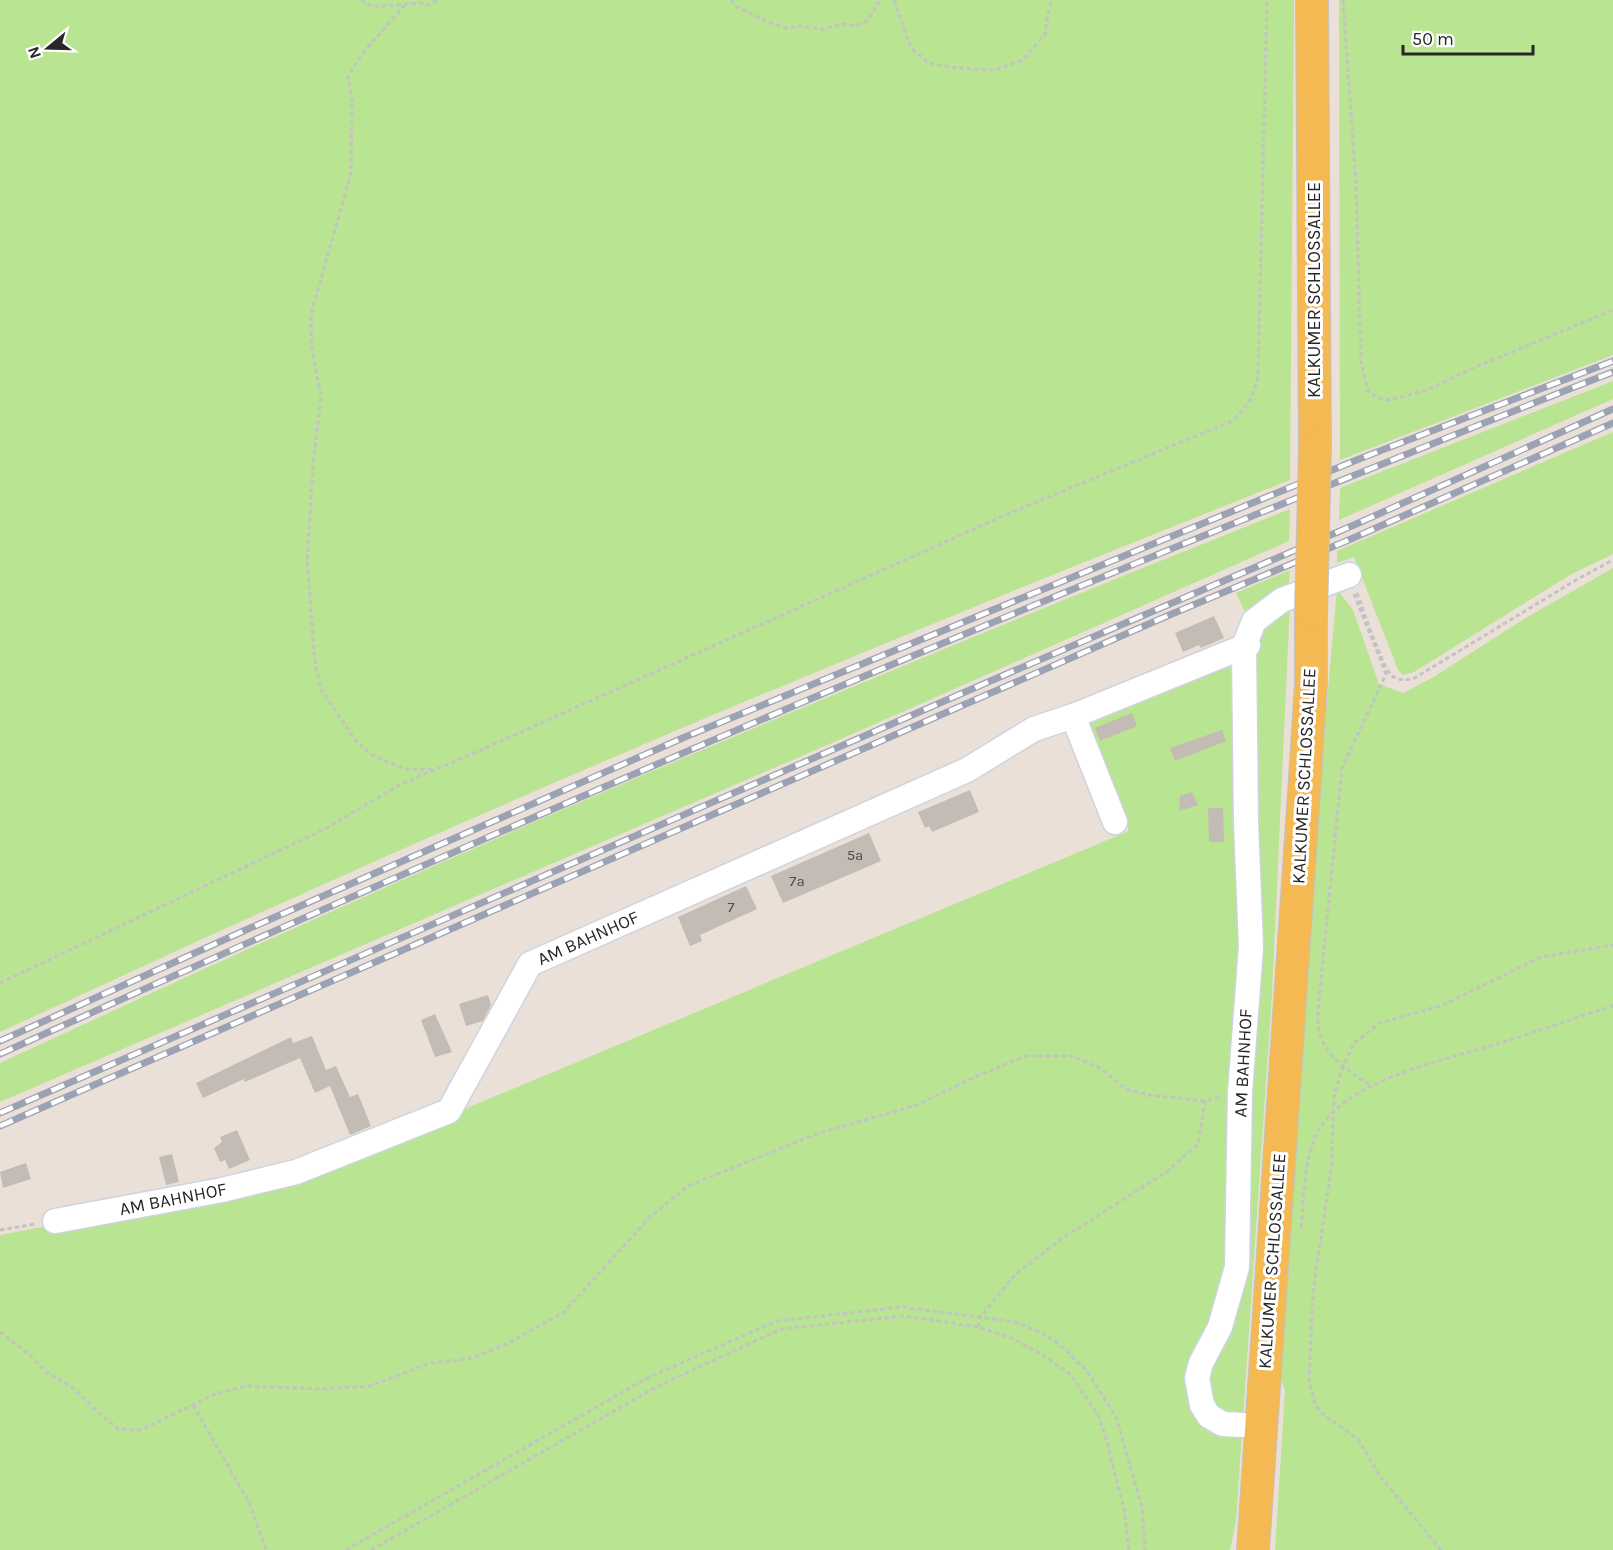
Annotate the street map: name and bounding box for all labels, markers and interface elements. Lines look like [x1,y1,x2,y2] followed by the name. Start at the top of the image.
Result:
[18,18,78,78] north arrow
[1403,18,1534,56] scale bar
[1412,28,1454,50] text: 50 m
[23,44,45,61] text: N
[1303,182,1325,398] street label: KALKUMER SCHLOSSALLEE
[1287,667,1321,885] street label: KALKUMER SCHLOSSALLEE
[847,846,863,864] house number: 5a
[789,872,805,890] house number: 7a
[727,898,735,916] house number: 7
[534,906,642,970] street label: AM BAHNHOF
[1229,1008,1257,1118] street label: AM BAHNHOF
[1253,1152,1291,1370] street label: KALKUMER SCHLOSSALLEE
[117,1178,229,1220] street label: AM BAHNHOF

